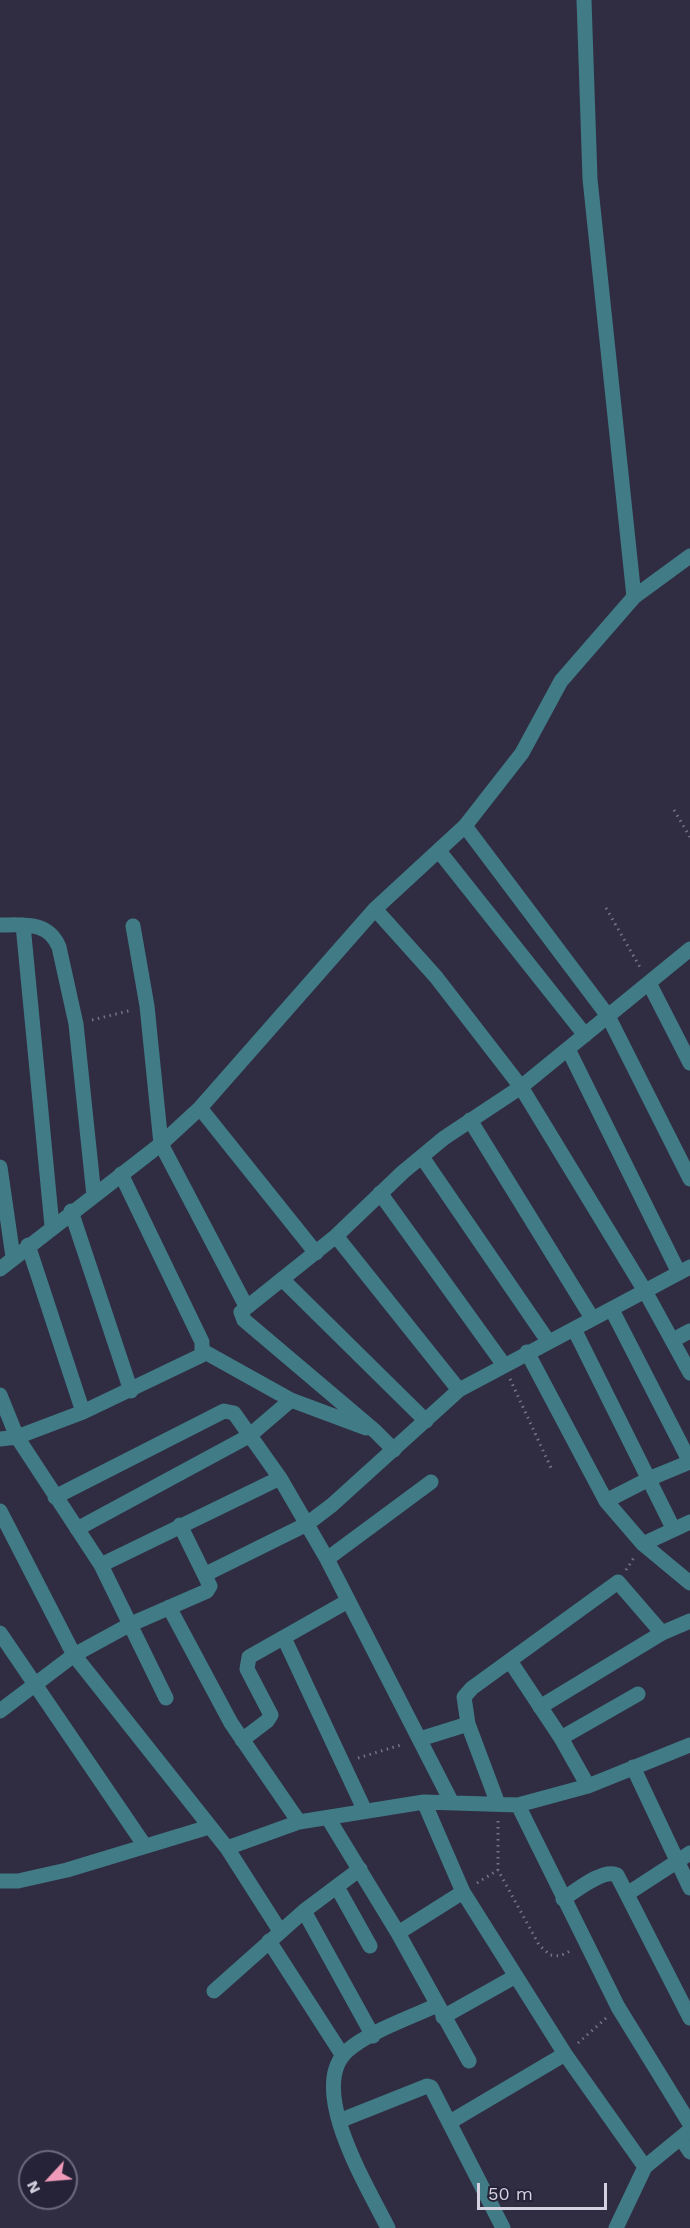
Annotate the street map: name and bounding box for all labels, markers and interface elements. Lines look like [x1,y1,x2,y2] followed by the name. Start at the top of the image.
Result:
[18,2150,78,2210] north arrow
[480,2171,610,2209] scale bar
[22,2178,44,2197] text: N
[488,2183,533,2204] text: 50 m

